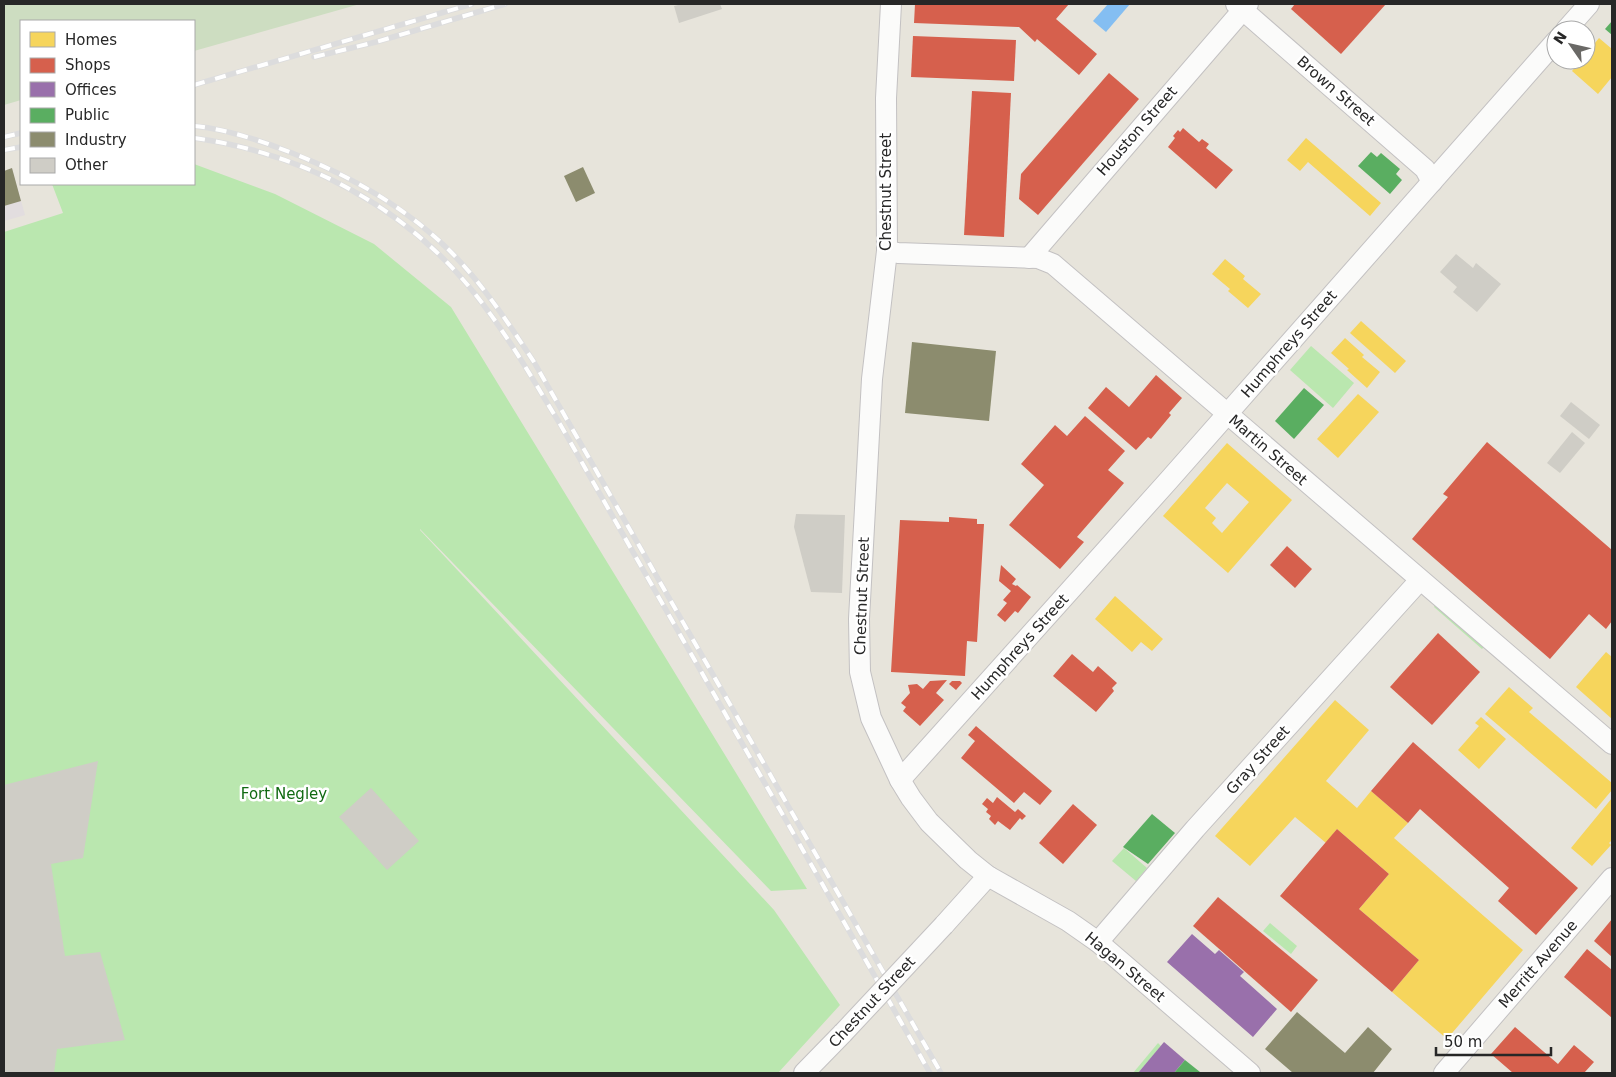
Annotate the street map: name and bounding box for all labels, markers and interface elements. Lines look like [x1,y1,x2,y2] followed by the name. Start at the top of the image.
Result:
[20,20,195,185] legend
[1546,20,1596,70] north arrow
[1550,28,1570,47] text: N
[65,31,117,49] text: Homes
[1293,52,1379,130] street label: Brown Street
[65,56,111,74] text: Shops
[65,81,117,99] text: Offices
[1093,82,1181,179] street label: Houston Street
[65,106,109,124] text: Public
[65,131,127,149] text: Industry
[877,133,895,251] street label: Chestnut Street
[65,156,108,174] text: Other
[1237,286,1341,401] street label: Humphreys Street
[1225,411,1311,489] street label: Martin Street
[851,537,873,655] street label: Chestnut Street
[968,590,1072,704] street label: Humphreys Street
[1222,722,1294,798] street label: Gray Street
[241,785,327,803] park label: Fort Negley
[1495,916,1581,1012] street label: Merritt Avenue
[1081,928,1169,1006] street label: Hagan Street
[825,953,919,1051] street label: Chestnut Street
[1436,1024,1551,1056] scale bar
[1444,1033,1482,1051] text: 50 m

